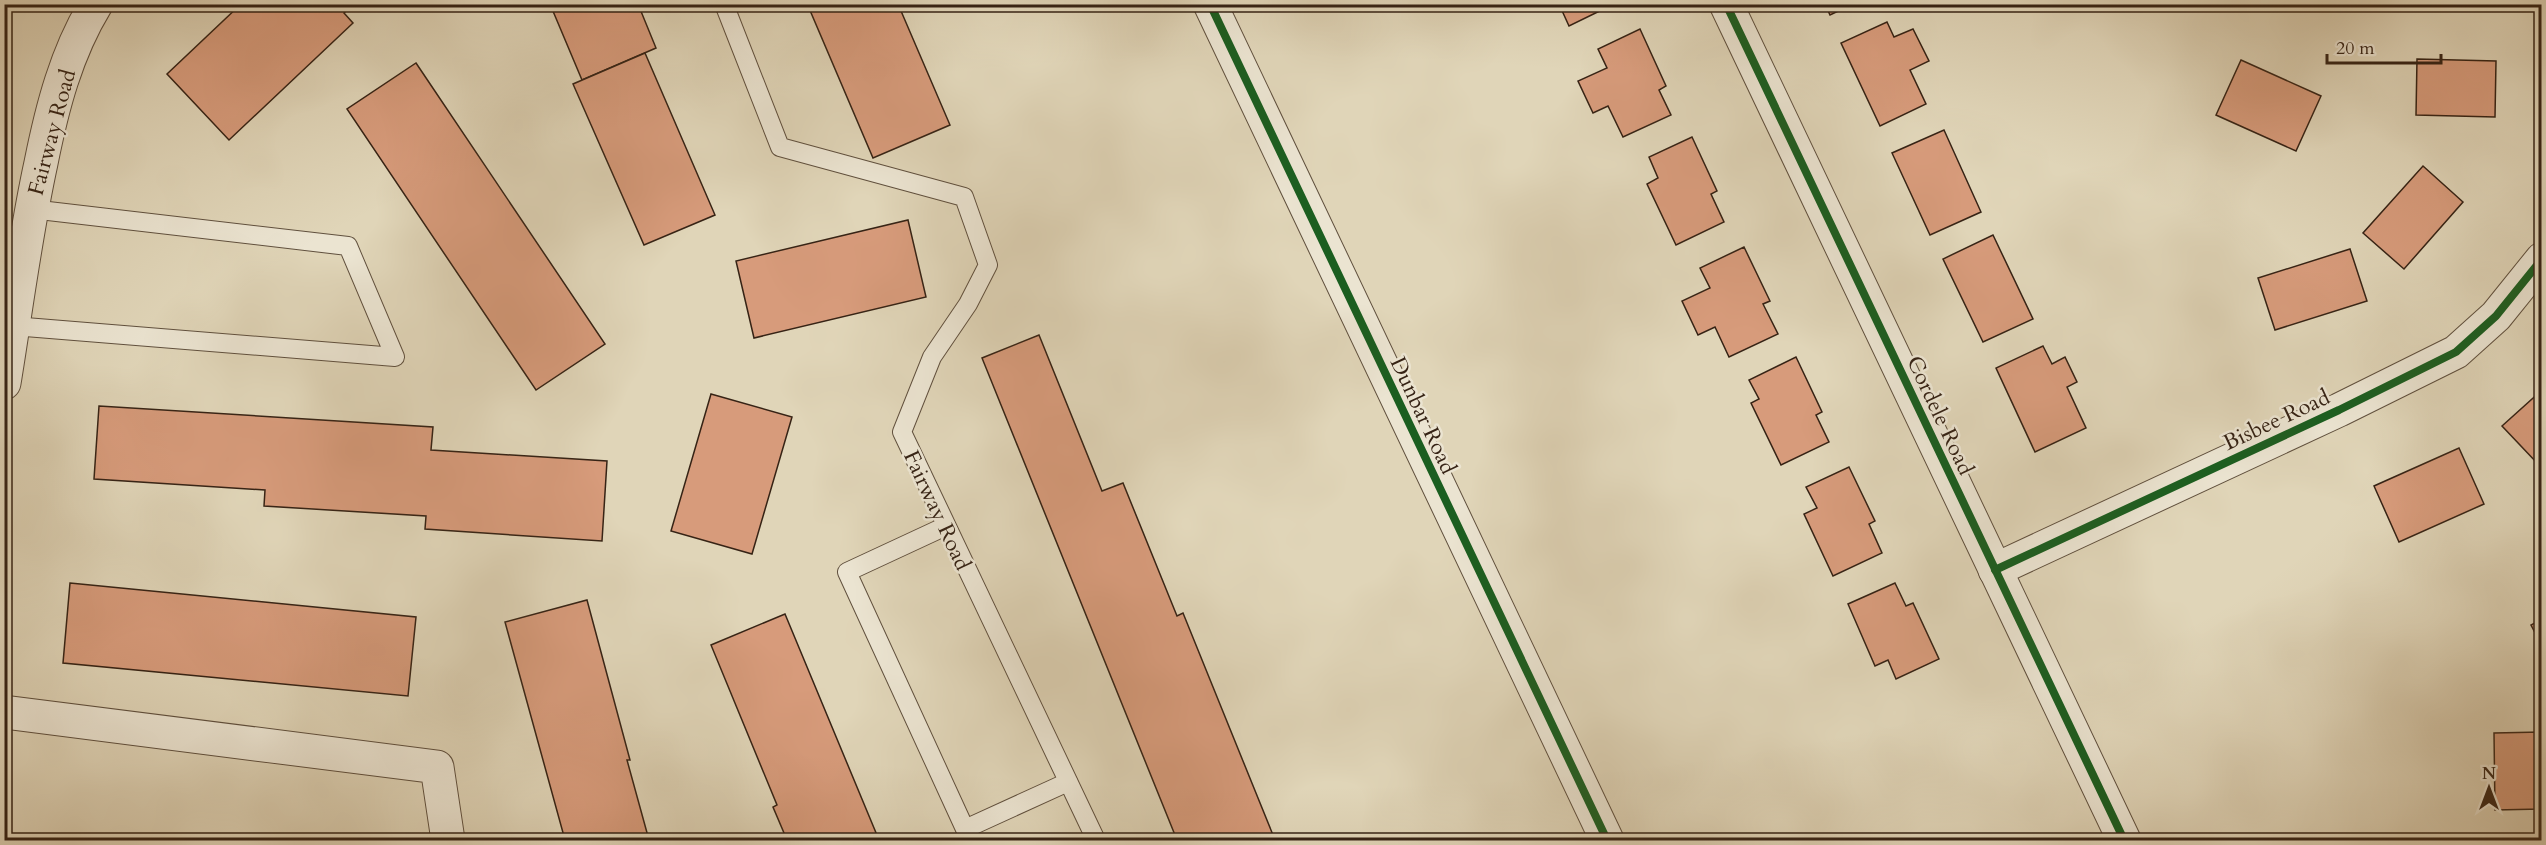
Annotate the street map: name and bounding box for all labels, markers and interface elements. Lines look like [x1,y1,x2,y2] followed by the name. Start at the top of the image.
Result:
[2327,27,2441,65] scale bar
[2336,36,2375,61] text: 20 m
[21,66,83,199] street label: Fairway Road
[1899,351,1981,480] street label: Cordele Road
[1383,352,1463,479] street label: Dunbar Road
[2218,382,2335,458] street label: Bisbee Road
[896,445,978,576] street label: Fairway Road
[2459,758,2519,818] north arrow
[2482,763,2496,785] text: N

